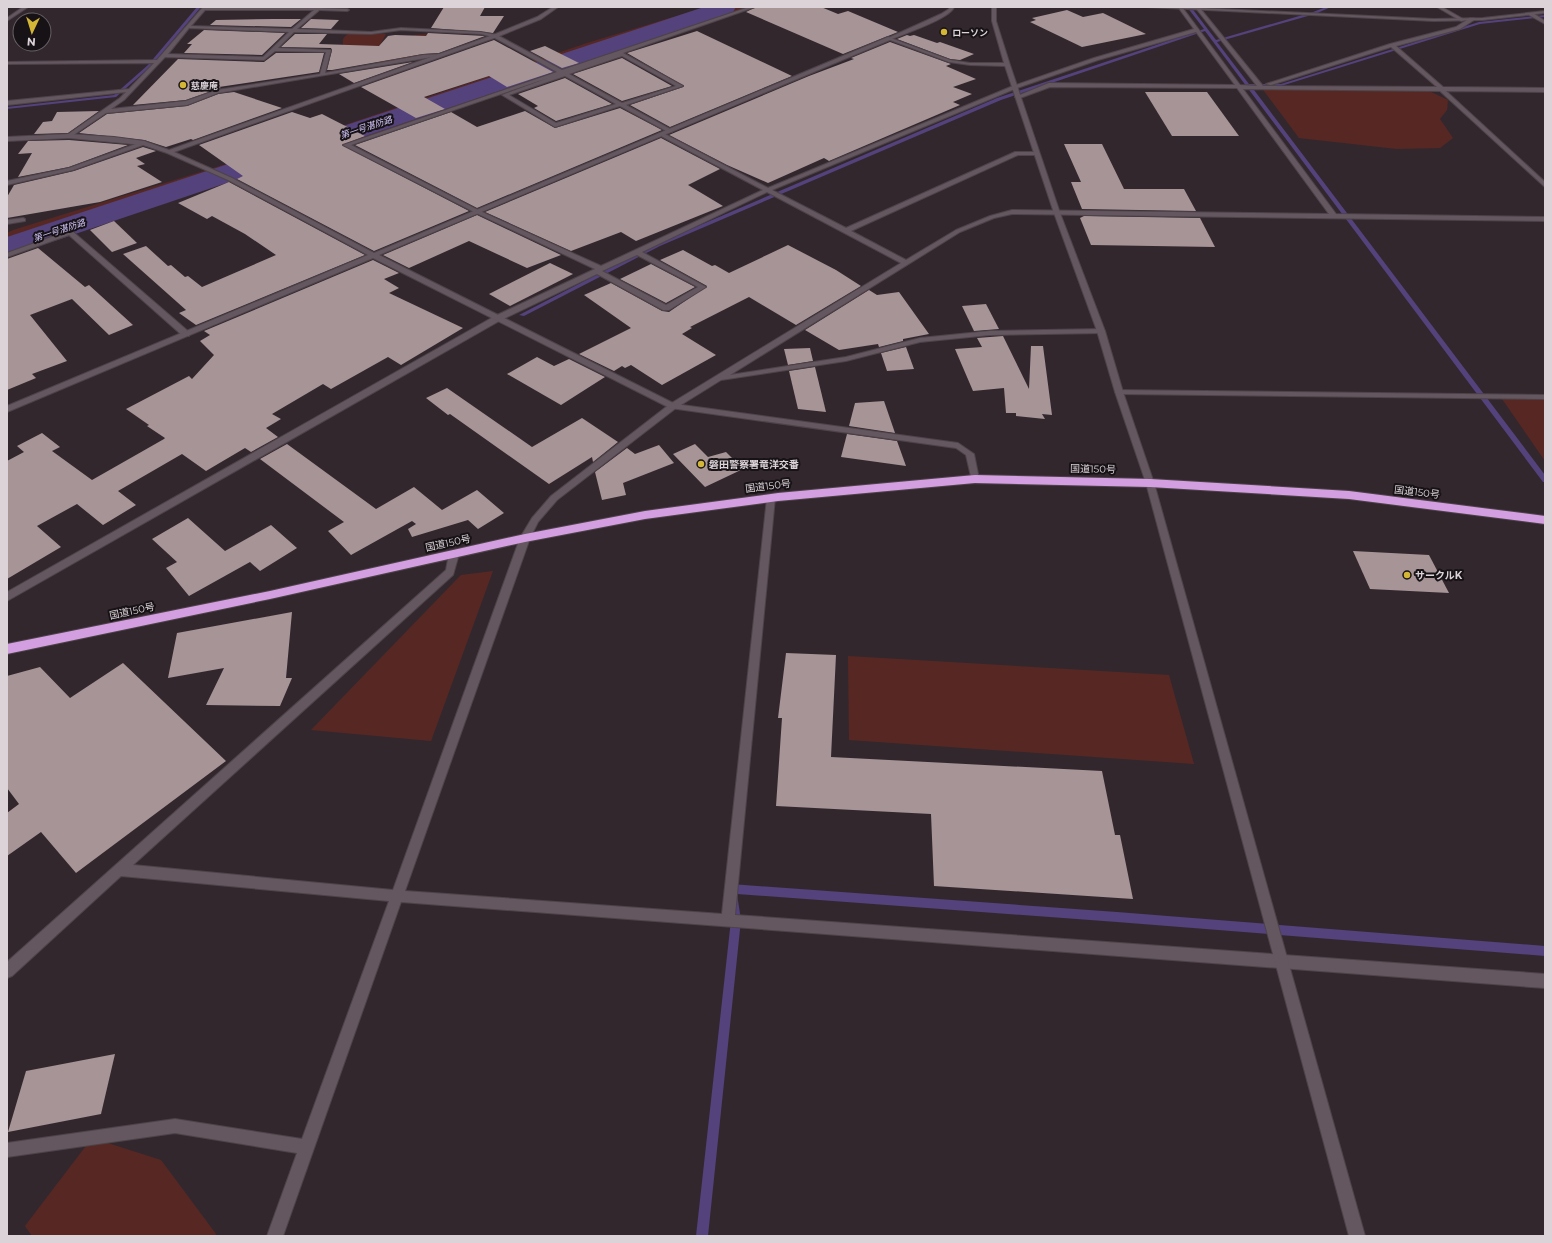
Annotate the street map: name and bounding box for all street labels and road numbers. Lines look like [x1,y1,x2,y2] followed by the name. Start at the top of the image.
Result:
[1070,462,1116,476] street label: 国道150号
[744,477,792,495] street label: 国道150号
[1393,483,1441,501] street label: 国道150号
[424,532,472,554] street label: 国道150号
[108,600,156,622] street label: 国道150号

